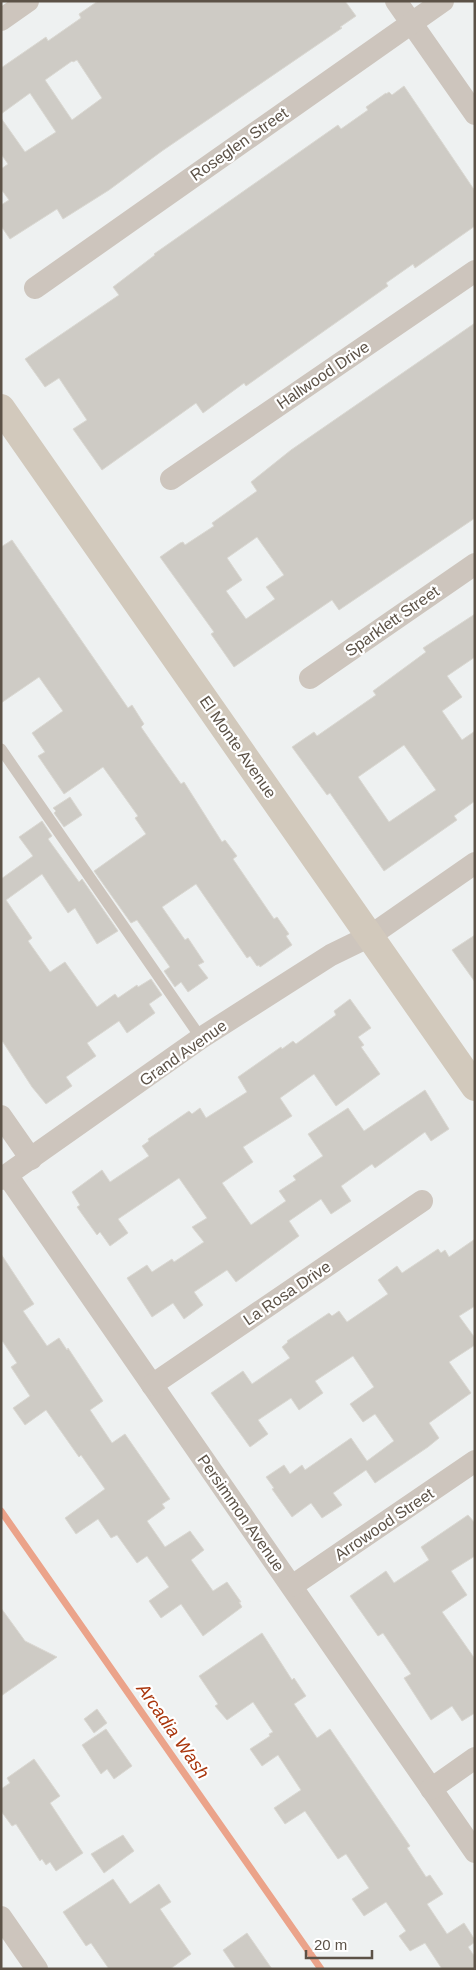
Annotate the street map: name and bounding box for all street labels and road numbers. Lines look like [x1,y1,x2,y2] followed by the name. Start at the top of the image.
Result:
[187,104,291,184] street label: Roseglen Street
[274,338,372,412] street label: Hallwood Drive
[342,582,442,660] street label: Sparklett Street
[196,693,280,801] street label: El Monte Avenue
[136,1017,230,1089] street label: Grand Avenue
[240,1258,334,1328] street label: La Rosa Drive
[194,1451,288,1575] street label: Persimmon Avenue
[331,1484,437,1563] street label: Arrowood Street

